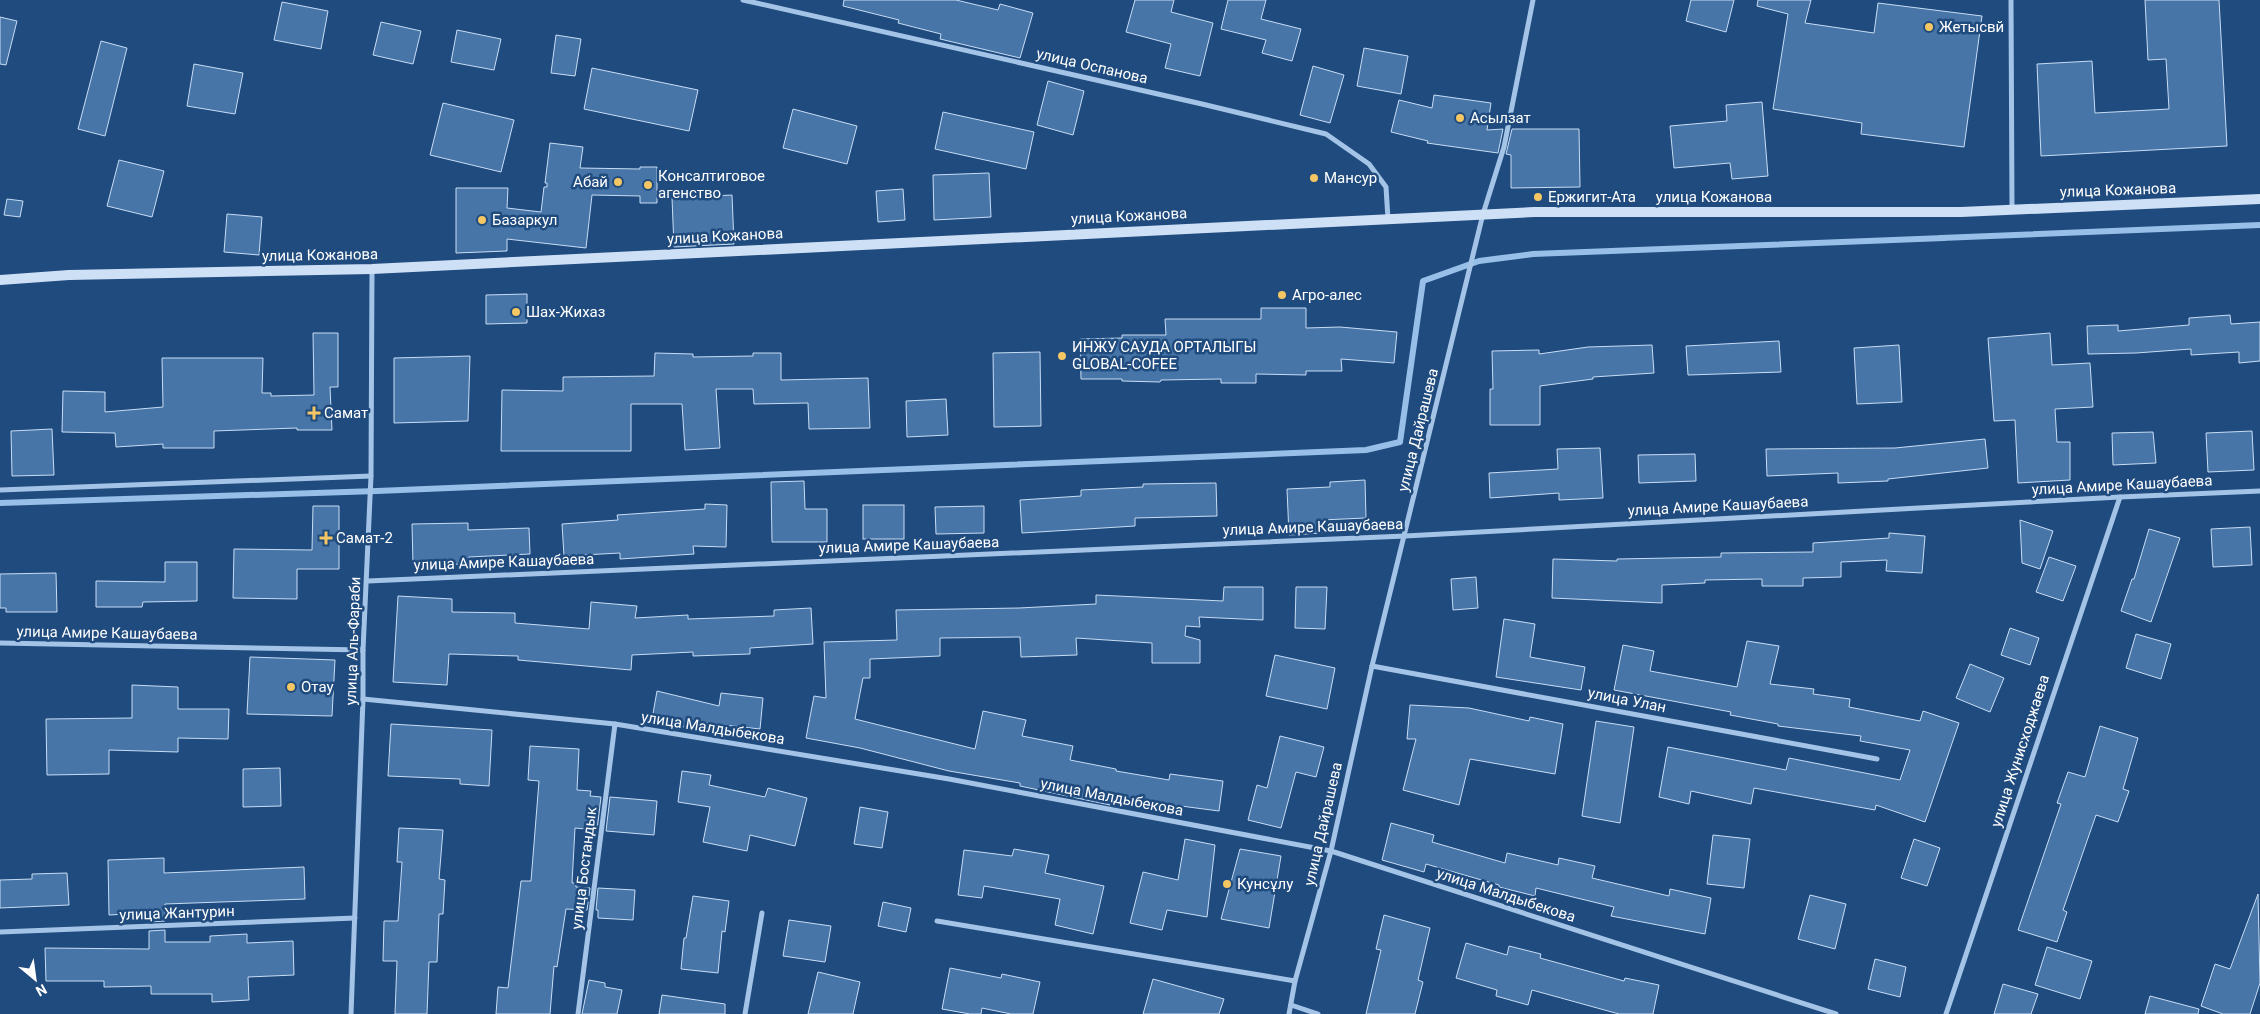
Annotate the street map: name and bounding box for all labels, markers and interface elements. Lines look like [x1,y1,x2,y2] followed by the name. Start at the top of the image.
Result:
[1939,18,2004,36] place label: Жетысвй
[1923,21,1935,33] marker: Жетысвй
[1035,44,1149,88] street label: улица Оспанова
[1470,109,1531,127] place label: Асылзат
[1454,112,1466,124] marker: Асылзат
[658,167,765,202] place label: Консалтиговое агенство
[1324,169,1377,187] place label: Мансур
[1308,172,1320,184] marker: Мансур
[573,173,608,191] place label: Абай
[612,176,624,188] marker: Абай
[642,179,654,191] marker: Консалтиговое агенство
[2060,179,2176,201] street label: улица Кожанова
[1548,188,1636,206] place label: Ержигит-Ата
[1656,188,1772,206] street label: улица Кожанова
[1532,191,1544,203] marker: Ержигит-Ата
[1070,204,1188,228] street label: улица Кожанова
[492,211,557,229] place label: Базаркул
[476,214,488,226] marker: Базаркул
[666,224,784,248] street label: улица Кожанова
[262,245,378,265] street label: улица Кожанова
[1292,286,1362,304] place label: Агро-алес
[1276,289,1288,301] marker: Агро-алес
[526,303,605,321] place label: Шах-Жихаз
[510,306,522,318] marker: Шах-Жихаз
[1072,338,1257,373] place label: ИНЖУ САУДА ОРТАЛЫГЫ GLOBAL-COFEE
[1056,350,1068,362] marker: ИНЖУ САУДА ОРТАЛЫГЫ GLOBAL-COFEE
[1394,366,1442,494] street label: улица Дайрашева
[324,404,368,422] place label: Самат
[308,407,320,419] marker: Самат
[2031,471,2213,499] street label: улица Амире Кашаубаева
[1627,492,1809,520] street label: улица Амире Кашаубаева
[1222,515,1404,539] street label: улица Амире Кашаубаева
[336,529,393,547] place label: Самат-2
[320,532,332,544] marker: Самат-2
[818,533,1000,557] street label: улица Амире Кашаубаева
[413,550,595,574] street label: улица Амире Кашаубаева
[342,576,364,706] street label: улица Аль-Фараби
[16,622,198,644] street label: улица Амире Кашаубаева
[1987,672,2053,830] street label: улица Жунисходжаева
[301,678,334,696] place label: Отау
[285,681,297,693] marker: Отау
[1586,684,1668,716] street label: улица Улан
[640,708,786,748] street label: улица Малдыбекова
[1300,760,1346,888] street label: улица Дайрашева
[1039,774,1185,820] street label: улица Малдыбекова
[568,806,600,930] street label: улица Бостандык
[1434,864,1578,926] street label: улица Малдыбекова
[1237,875,1293,893] place label: Кунсұлу
[1221,878,1233,890] marker: Кунсұлу
[119,902,235,924] street label: улица Жантурин
[10,954,60,1004] north arrow
[33,981,50,1000] text: N

